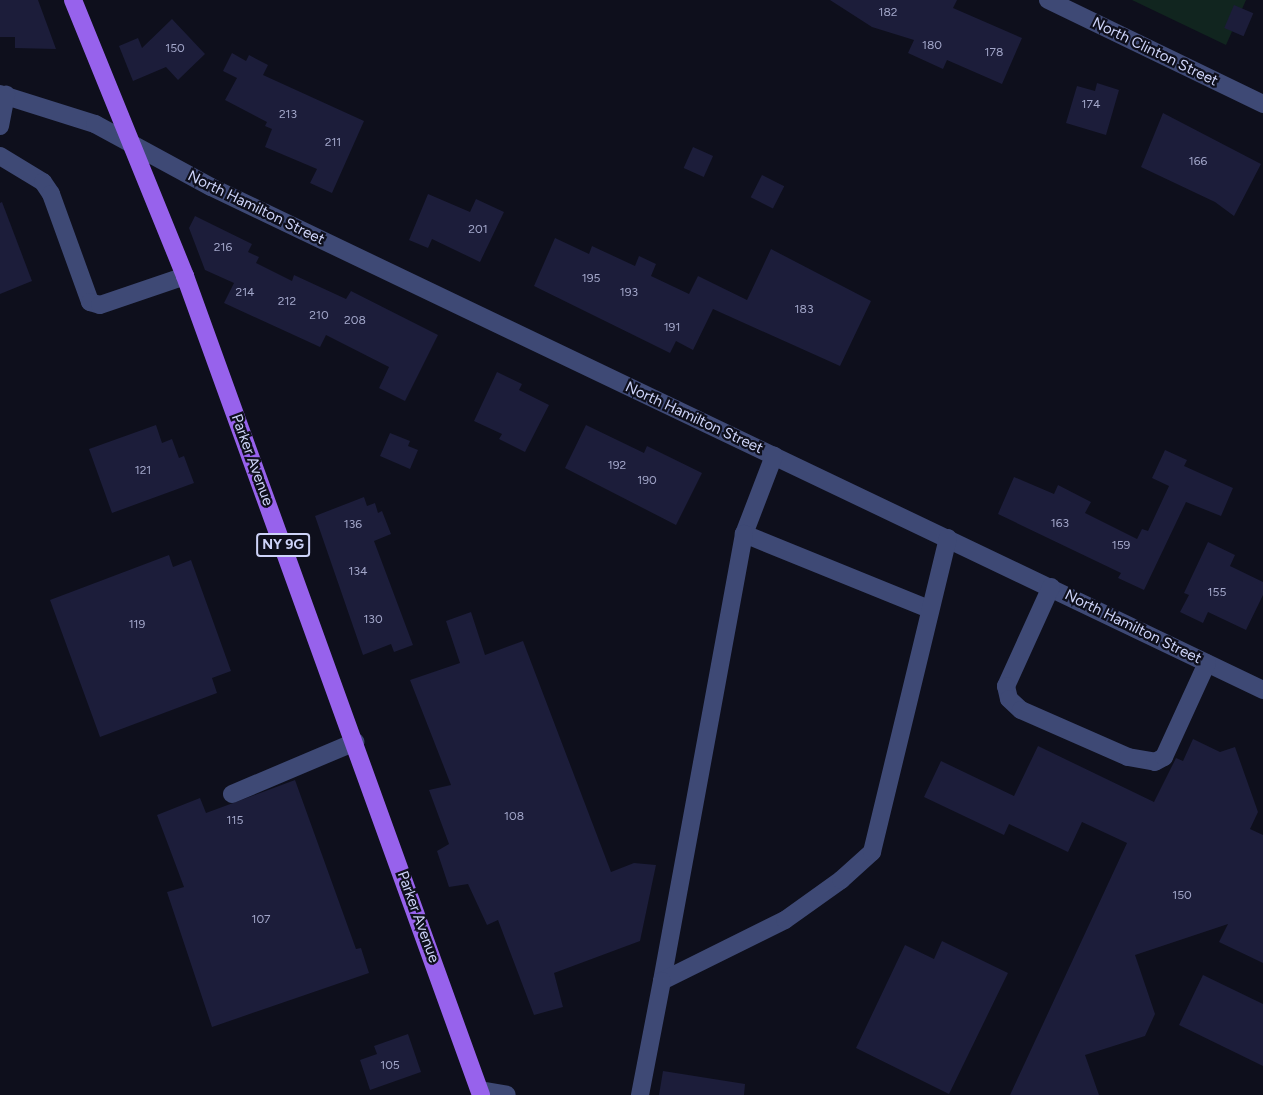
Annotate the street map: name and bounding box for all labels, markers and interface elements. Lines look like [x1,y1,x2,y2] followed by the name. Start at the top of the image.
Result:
[878,6,898,20] house number: 182
[1089,14,1221,90] street label: North Clinton Street
[922,39,942,53] house number: 180
[165,42,185,56] house number: 150
[985,46,1003,60] house number: 178
[1082,98,1100,112] house number: 174
[279,108,297,122] house number: 213
[325,136,341,150] house number: 211
[1189,155,1207,169] house number: 166
[185,167,327,249] street label: North Hamilton Street
[468,223,488,237] house number: 201
[214,241,232,255] house number: 216
[582,272,600,286] house number: 195
[235,286,255,300] house number: 214
[620,286,638,300] house number: 193
[278,295,296,309] house number: 212
[795,303,813,317] house number: 183
[309,309,329,323] house number: 210
[344,314,366,328] house number: 208
[664,321,680,335] house number: 191
[622,378,766,458] street label: North Hamilton Street
[227,412,277,508] street label: Parker Avenue
[608,459,626,473] house number: 192
[135,464,151,478] house number: 121
[637,474,657,488] house number: 190
[1051,517,1069,531] house number: 163
[344,518,362,532] house number: 136
[256,534,310,556] road number: NY 9G
[1112,539,1130,553] house number: 159
[349,565,367,579] house number: 134
[1062,586,1204,668] street label: North Hamilton Street
[1208,586,1226,600] house number: 155
[363,613,383,627] house number: 130
[129,618,145,632] house number: 119
[504,810,524,824] house number: 108
[227,814,243,828] house number: 115
[393,869,443,965] street label: Parker Avenue
[1172,889,1192,903] house number: 150
[251,913,271,927] house number: 107
[380,1059,400,1073] house number: 105

